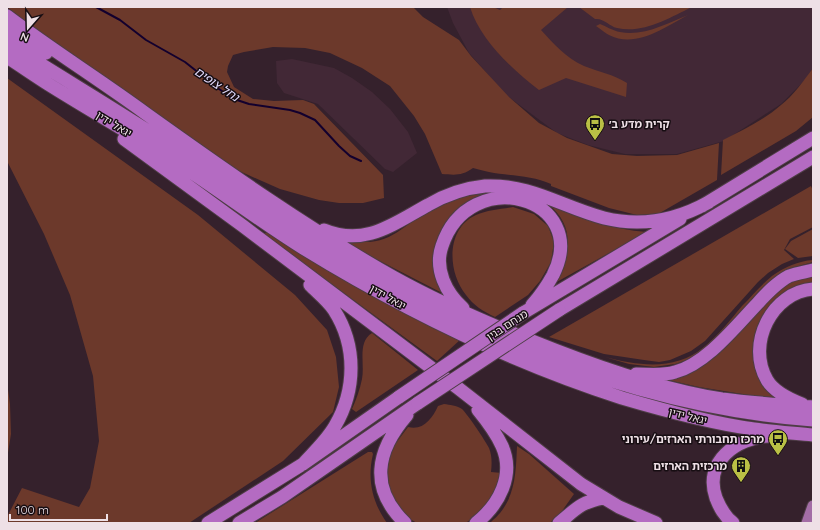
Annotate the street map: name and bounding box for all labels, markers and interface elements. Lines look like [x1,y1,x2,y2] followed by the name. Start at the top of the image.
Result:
[8,8,48,48] north arrow
[18,29,31,45] text: N
[192,64,243,105] water label: נחל צופים
[94,108,134,140] street label: יגאל ידין
[584,113,606,141] bus stop icon: קרית מדע ב׳
[609,117,670,131] place label: קרית מדע ב׳
[368,281,408,313] street label: יגאל ידין
[484,307,530,343] street label: מנחם בגין
[667,404,709,428] street label: יגאל ידין
[767,428,789,456] bus stop icon: מרכז תחבורתי הארזים/עירוני
[622,432,764,446] place label: מרכז תחבורתי הארזים/עירוני
[730,455,752,483] building icon: מרכזית הארזים
[653,459,727,473] place label: מרכזית הארזים
[10,496,107,522] scale bar
[16,502,49,517] text: 100 m

